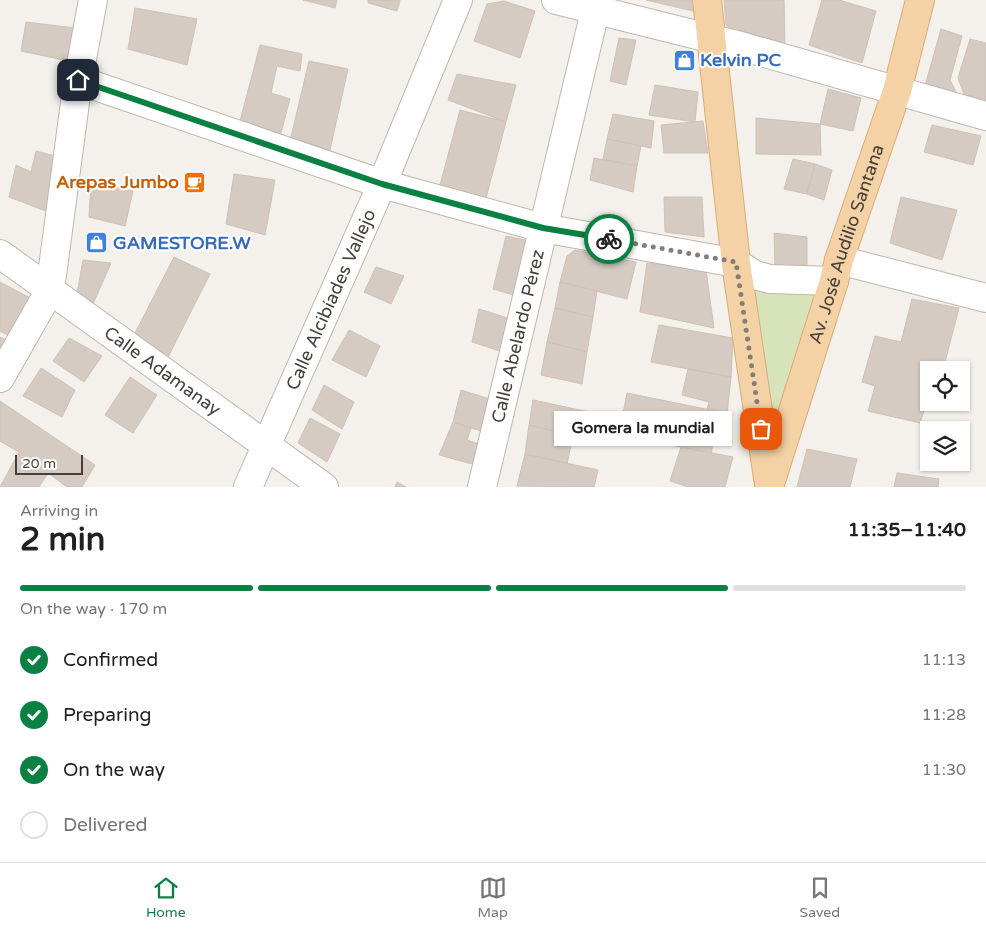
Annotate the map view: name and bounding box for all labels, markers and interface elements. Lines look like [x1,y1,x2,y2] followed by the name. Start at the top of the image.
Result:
[672,48,696,72] shop icon: Kelvin PC
[700,49,781,71] place label: Kelvin PC
[57,59,99,101] pin
[64,66,92,94] icon: home
[804,141,889,347] street label: Av. José Audilio Santana
[183,170,207,194] cafe icon: Arepas Jumbo
[56,171,179,193] place label: Arepas Jumbo
[281,206,381,393] street label: Calle Alcibíades Vallejo
[584,214,634,264] courier
[595,225,623,253] icon: bike
[85,231,109,255] shop icon: GAMESTORE.W
[113,232,252,254] place label: GAMESTORE.W
[487,247,549,425] street label: Calle Abelardo Pérez
[100,321,225,420] street label: Calle Adamanay
[920,361,970,471] map controls
[920,361,970,411] button: locate
[740,408,782,450] pin
[554,412,731,446] callout: Gomera la mundial
[747,415,775,443] icon: bag
[571,418,715,438] text: Gomera la mundial
[920,421,970,471] button: layers
[15,452,82,475] scale bar
[22,455,56,472] text: 20 m
[20,501,98,521] text: Arriving in
[848,519,966,541] text: 11:35–11:40
[20,521,105,559] text: 2 min
[20,599,167,619] text: On the way · 170 m
[20,646,48,674] icon: check
[63,649,158,671] text: Confirmed
[922,650,966,670] text: 11:13
[20,701,48,729] icon: check
[63,704,152,726] text: Preparing
[922,705,966,725] text: 11:28
[20,756,48,784] icon: check
[63,759,165,781] text: On the way
[922,760,966,780] text: 11:30
[63,814,148,836] text: Delivered
[146,874,186,921] tab: Home
[477,874,508,921] tab: Map
[800,874,840,921] tab: Saved

